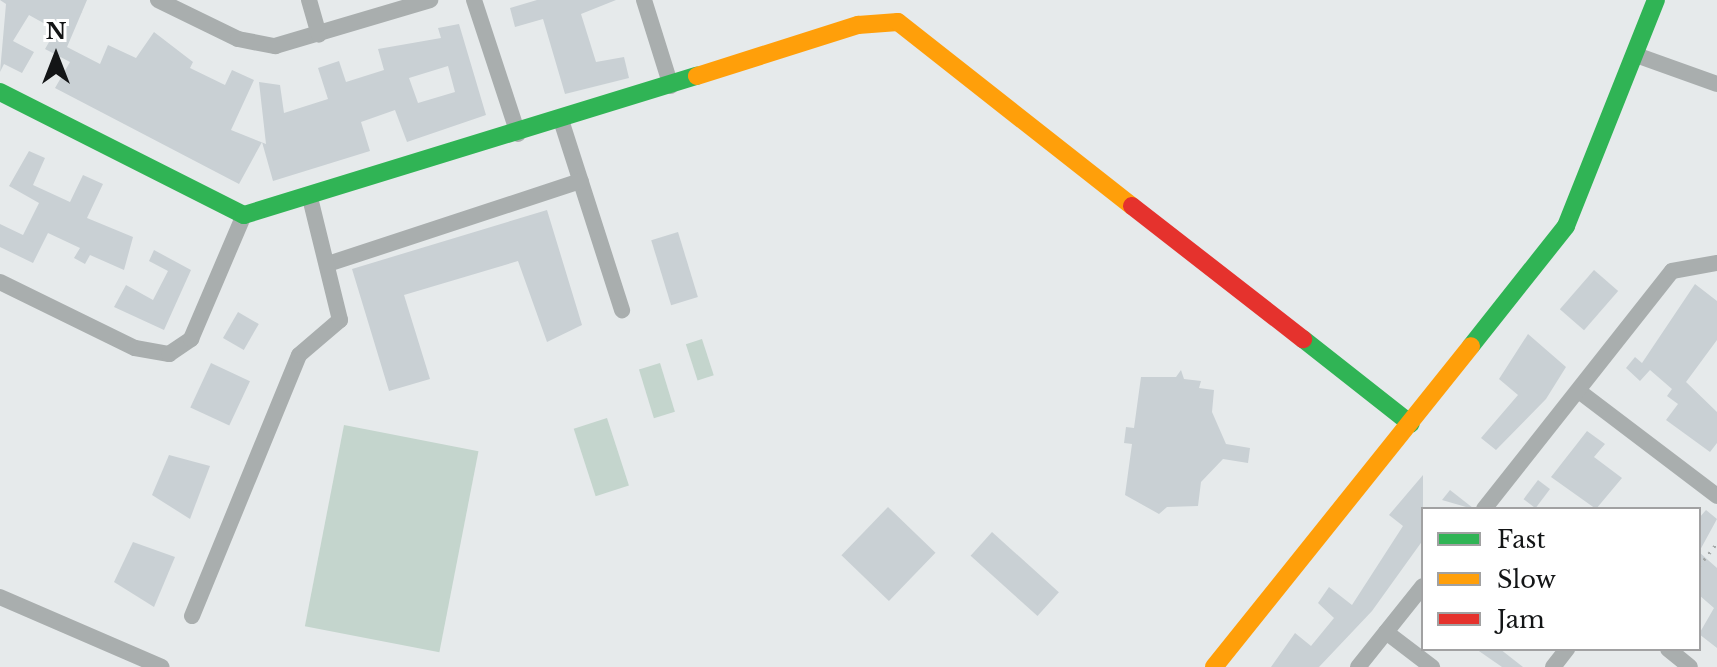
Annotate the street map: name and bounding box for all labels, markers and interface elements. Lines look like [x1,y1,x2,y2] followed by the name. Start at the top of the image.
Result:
[16,16,96,96] north arrow
[46,18,66,45] text: N
[1421,507,1701,651] legend
[1497,525,1545,554] text: Fast
[1497,565,1556,594] text: Slow
[1497,605,1545,634] text: Jam

